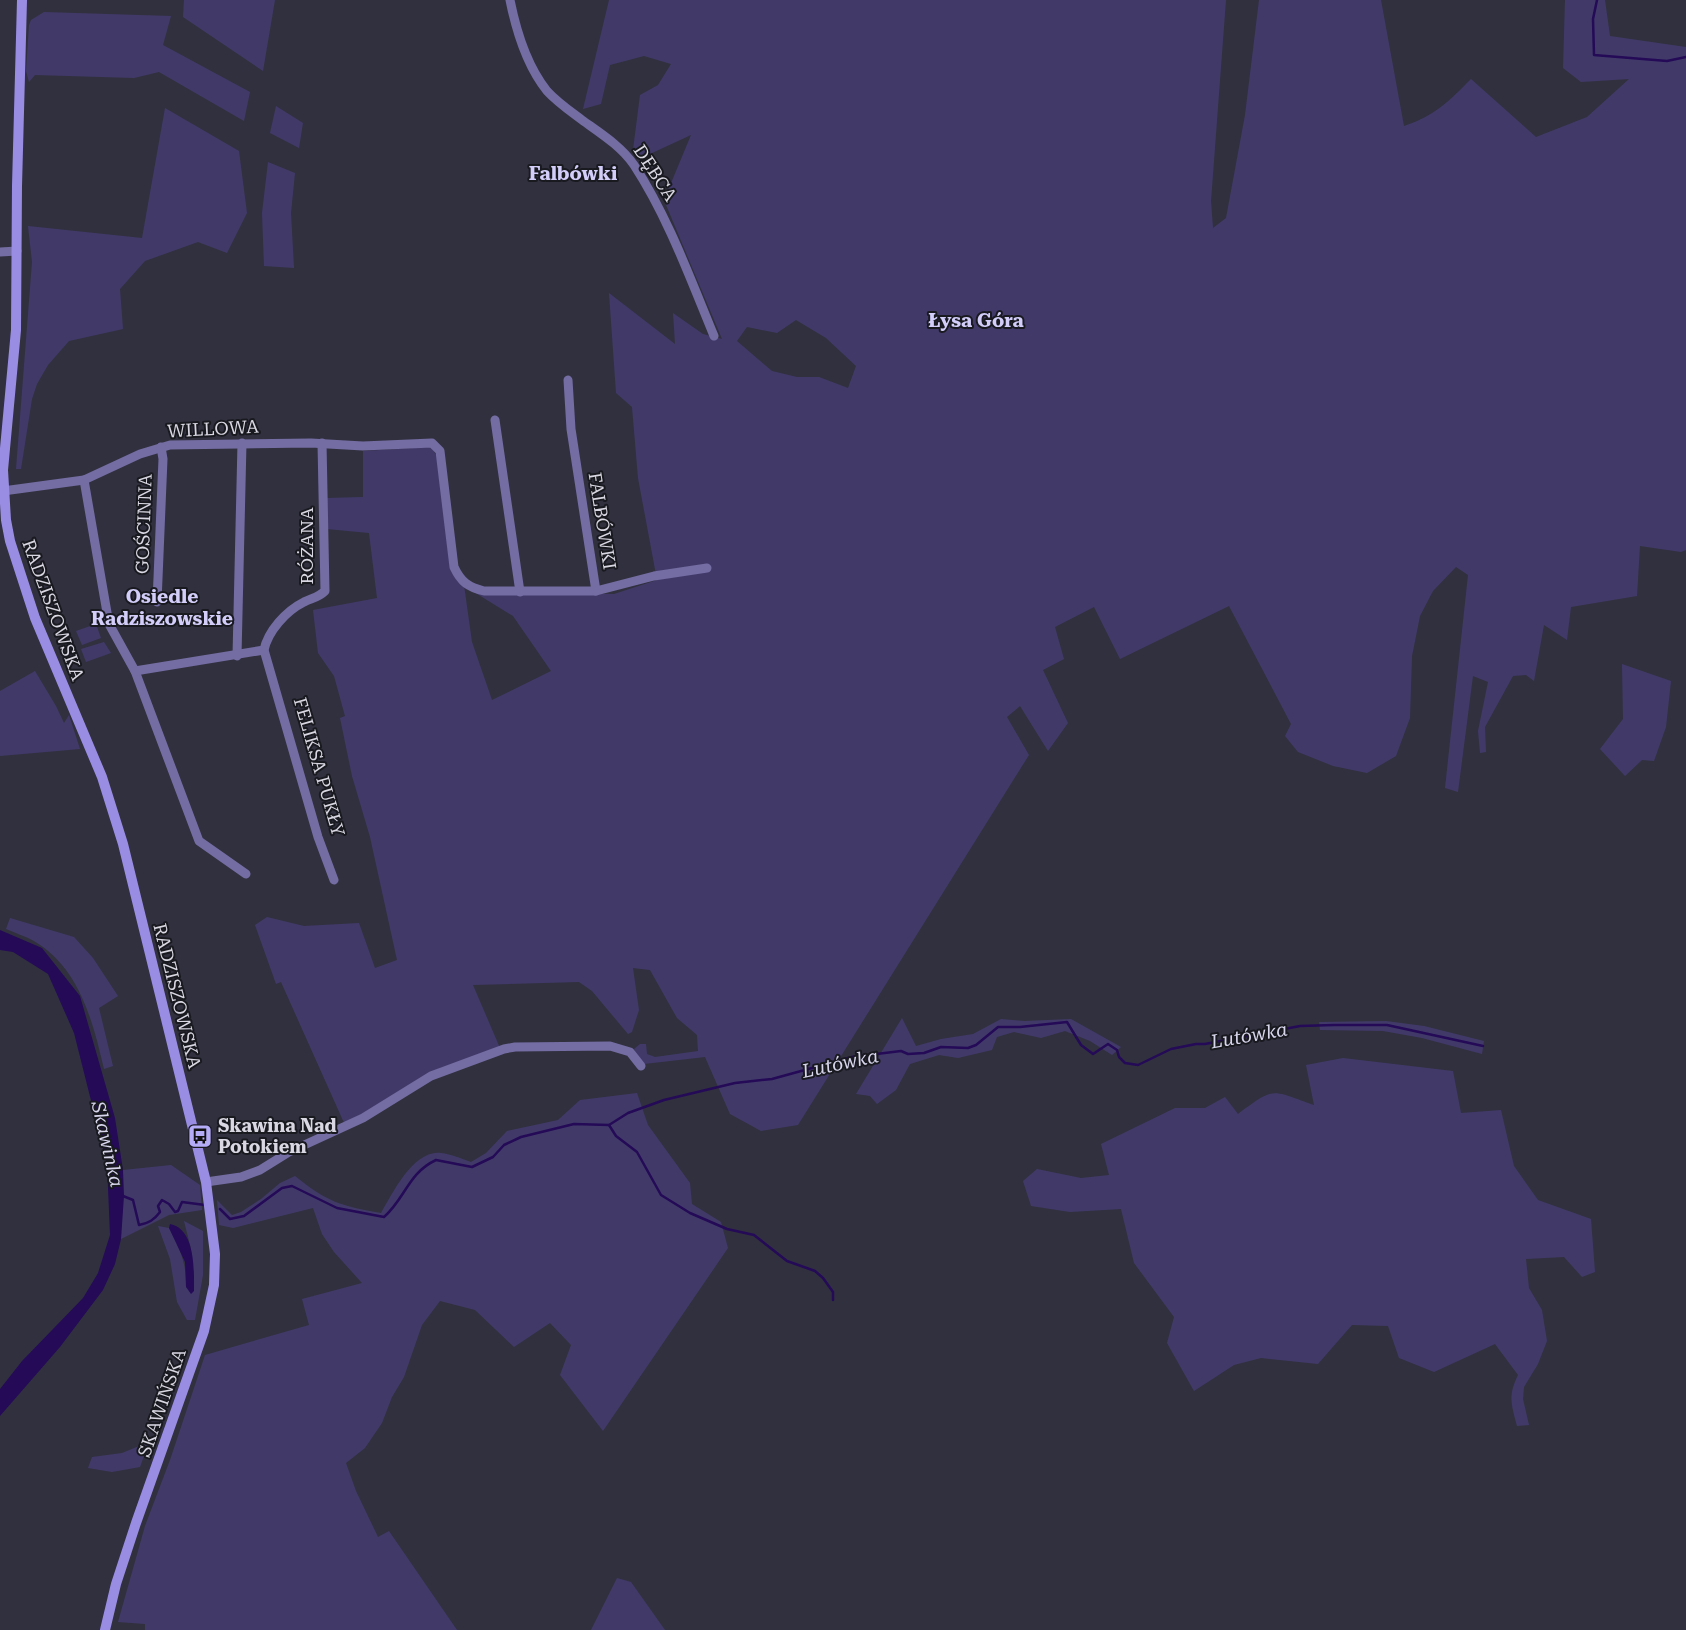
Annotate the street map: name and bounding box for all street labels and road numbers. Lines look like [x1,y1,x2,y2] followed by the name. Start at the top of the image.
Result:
[629,141,682,205] street label: DĘBCA
[167,416,260,441] street label: WILLOWA
[584,471,621,571] street label: FALBÓWKI
[131,473,156,574] street label: GOŚCINNA
[296,507,317,585] street label: RÓŻANA
[18,536,89,684] street label: RADZISZOWSKA
[290,695,350,839] street label: FELIKSA PUKŁY
[149,921,206,1071] street label: RADZISZOWSKA
[133,1345,190,1460] street label: SKAWIŃSKA

